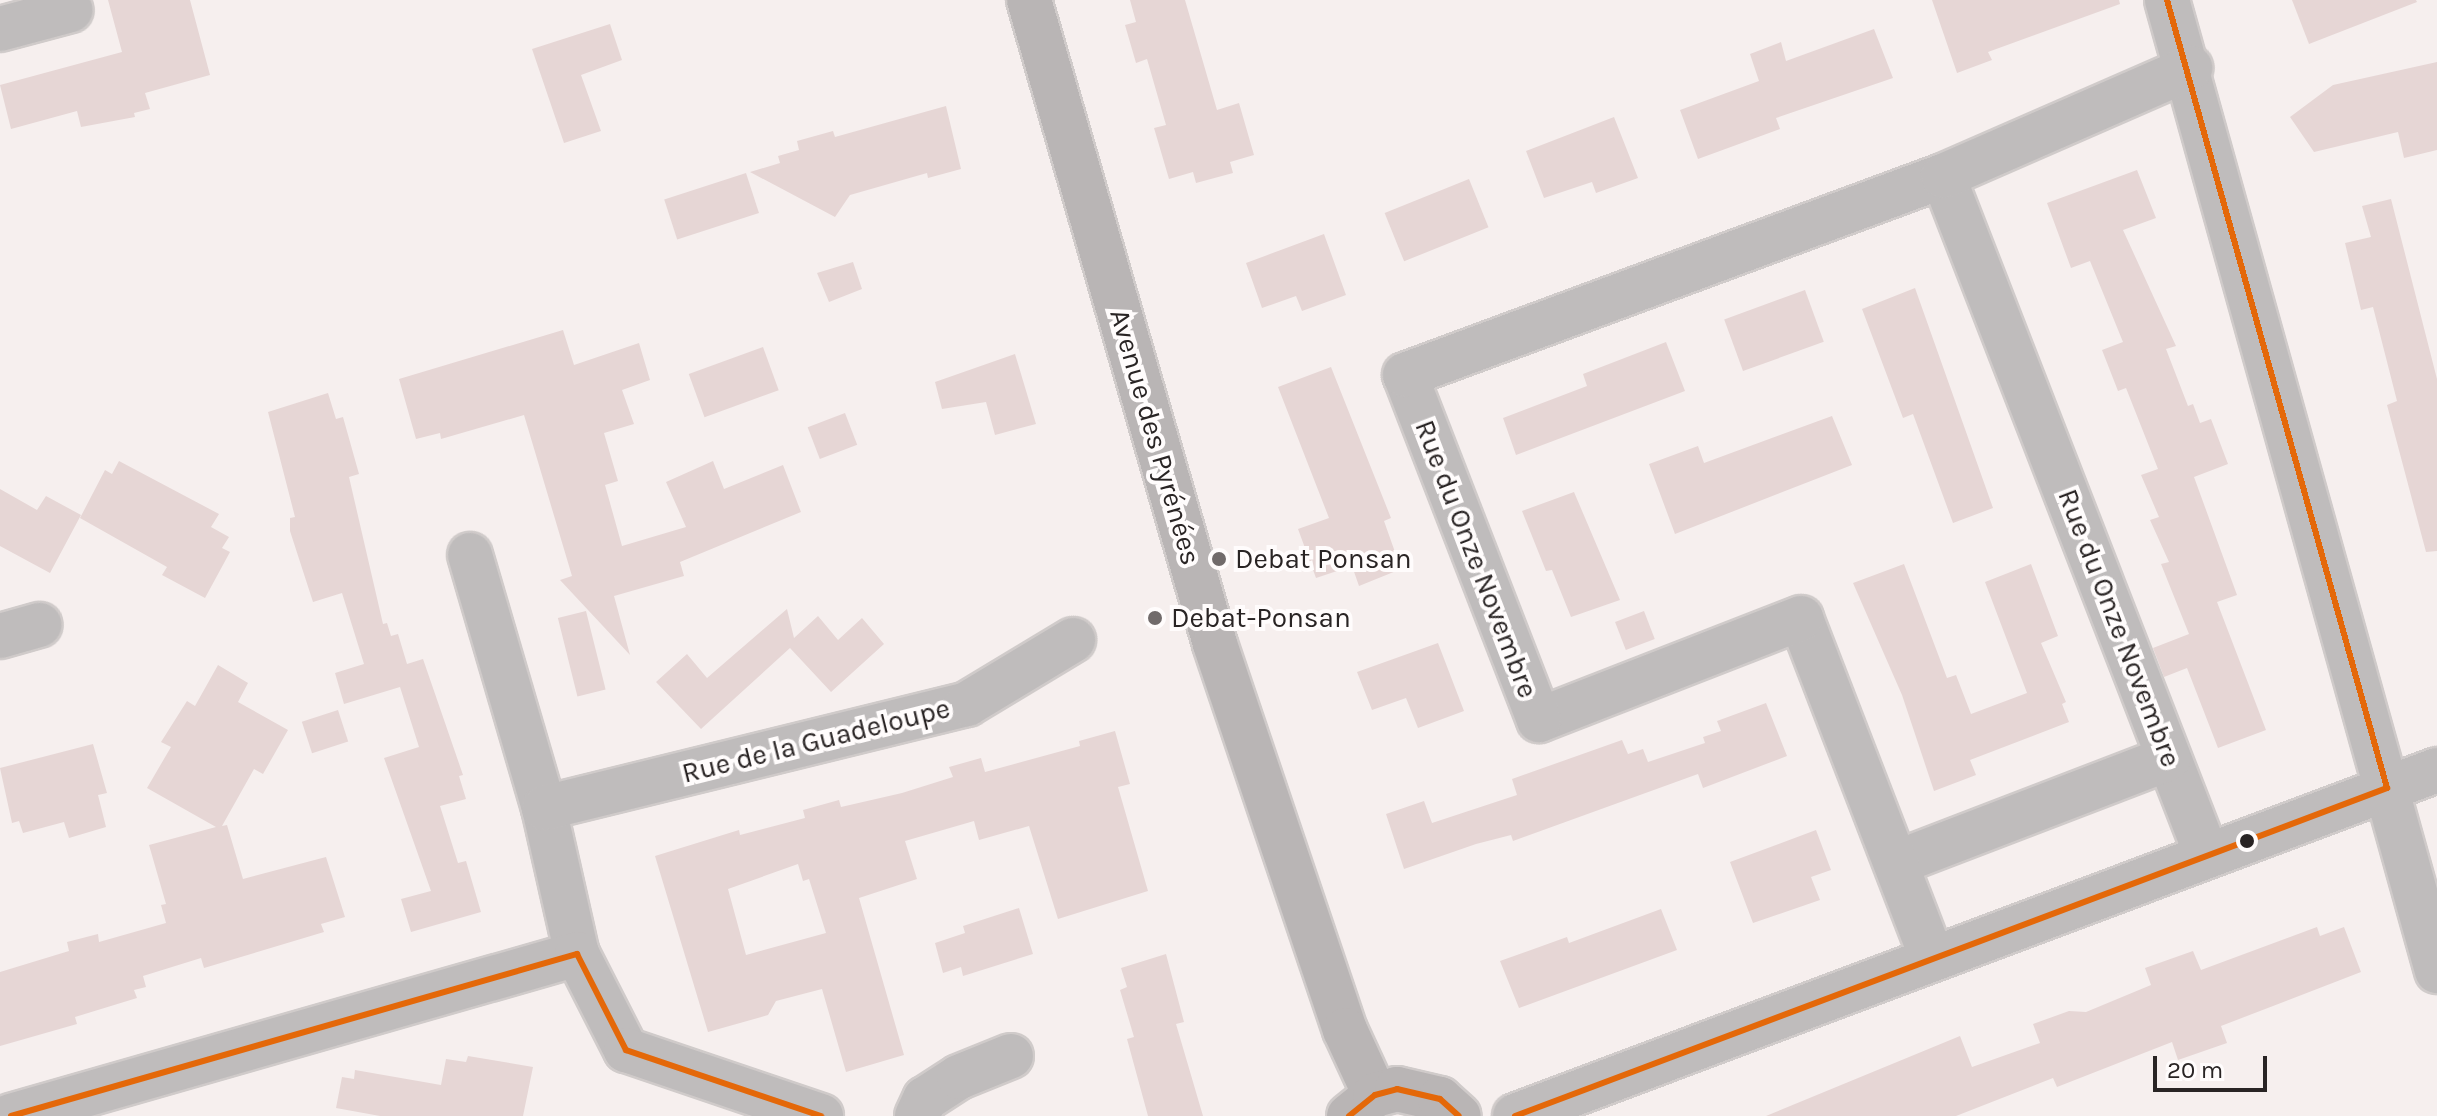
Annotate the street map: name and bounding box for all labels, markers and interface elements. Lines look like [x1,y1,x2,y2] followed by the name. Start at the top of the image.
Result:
[1102,305,1208,569] street label: Avenue des Pyrénées
[1407,415,1545,703] street label: Rue du Onze Novembre
[2050,484,2188,772] street label: Rue du Onze Novembre
[1235,542,1412,576] place label: Debat Ponsan
[1210,550,1228,568] marker: Debat Ponsan
[1171,601,1351,635] place label: Debat-Ponsan
[1146,609,1164,627] marker: Debat-Ponsan
[679,691,953,791] street label: Rue de la Guadeloupe
[2239,833,2255,849] unlabelled marker
[2157,1040,2271,1090] scale bar
[2167,1056,2223,1084] text: 20 m

